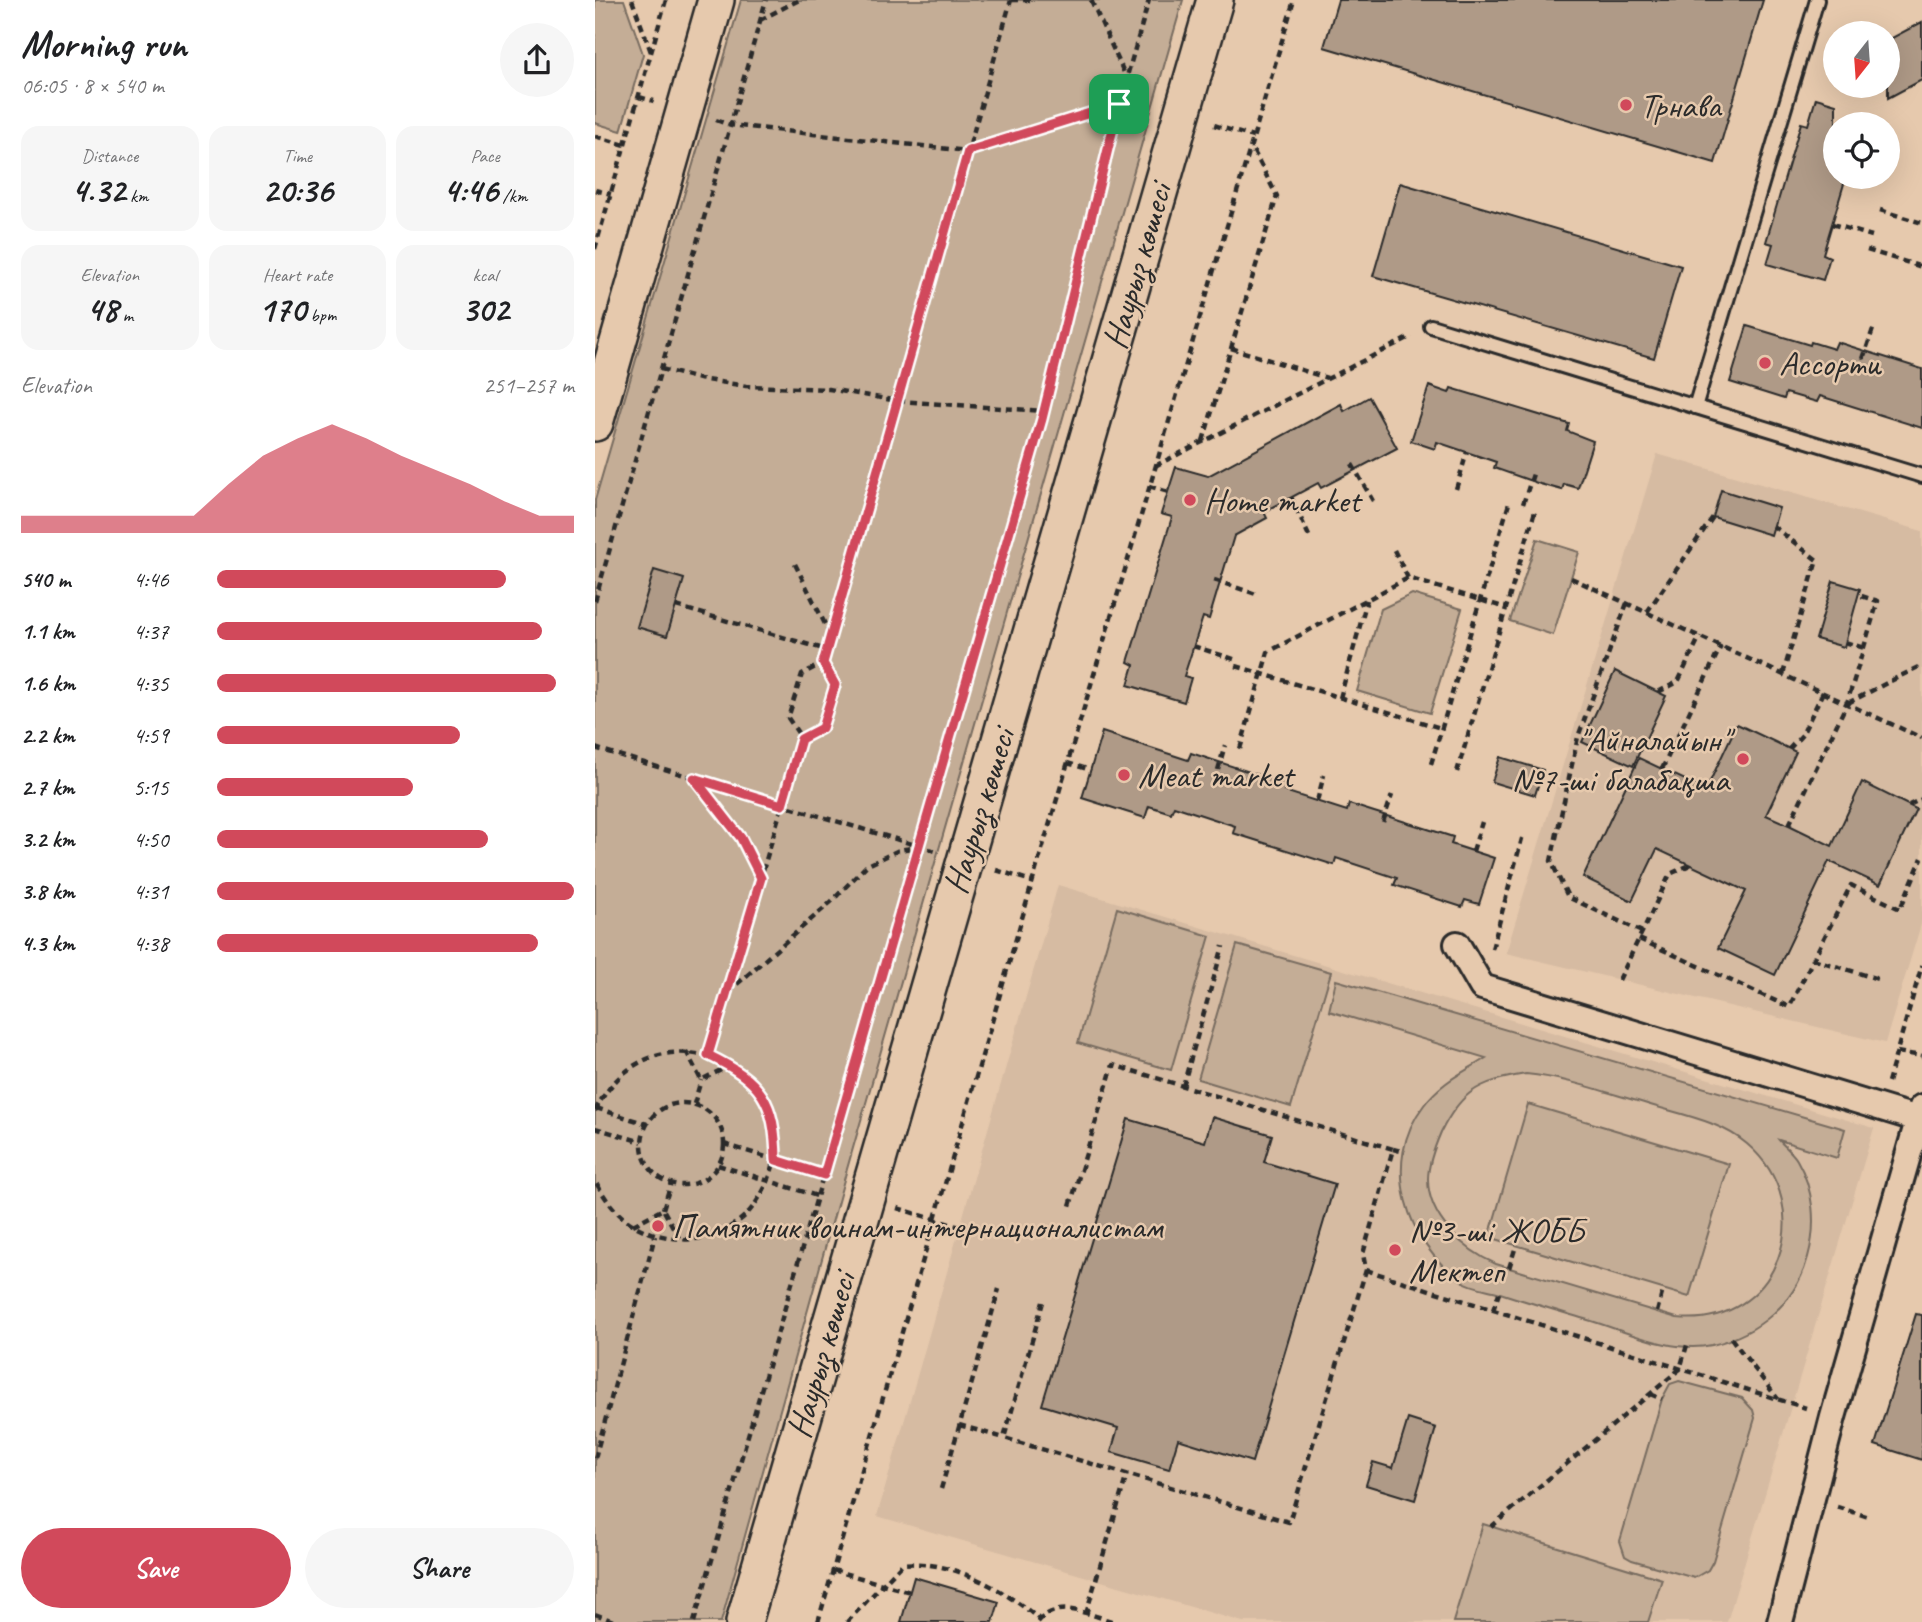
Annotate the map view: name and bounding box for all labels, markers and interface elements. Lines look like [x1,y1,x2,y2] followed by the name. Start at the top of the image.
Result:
[21,21,187,68] text: Morning run
[1823,21,1901,98] north arrow
[1823,21,1900,189] map controls
[500,23,574,97] button: share
[21,71,164,100] text: 06:05 · 8 × 540 m
[1089,74,1149,134] pin
[1640,83,1722,128] place label: Трнава
[1100,85,1138,123] icon: arrive
[1618,97,1634,113] marker: Трнава
[1823,112,1900,189] button: locate
[81,144,138,168] text: Distance
[283,144,312,168] text: Time
[471,144,500,168] text: Pace
[71,168,125,213] text: 4.32
[262,168,333,213] text: 20:36
[443,168,498,213] text: 4:46
[1092,174,1183,354] street label: Наурыз көшесі
[125,184,149,208] text: km
[498,184,527,208] text: /km
[81,263,139,287] text: Elevation
[263,263,332,287] text: Heart rate
[473,263,498,287] text: kcal
[86,287,118,332] text: 48
[259,287,306,332] text: 170
[462,287,509,332] text: 302
[118,303,133,327] text: m
[306,303,336,327] text: bpm
[1779,341,1883,386] place label: Ассорти
[1757,355,1773,371] marker: Ассорти
[21,371,92,400] text: Elevation
[483,371,574,400] text: 251–257 m
[1204,478,1363,523] place label: Home market
[1182,492,1198,508] marker: Home market
[21,565,70,594] text: 540 m
[133,565,169,594] text: 4:46
[21,617,75,646] text: 1.1 km
[133,617,169,646] text: 4:37
[21,669,75,698] text: 1.6 km
[133,669,169,698] text: 4:35
[1511,717,1736,802] place label: "Айналайын" №7-ші балабақша
[933,719,1027,899] street label: Наурыз көшесі
[21,721,75,750] text: 2.2 km
[133,721,169,750] text: 4:59
[1735,751,1751,767] marker: "Айналайын" №7-ші балабақша
[1138,753,1297,798] place label: Meat market
[1116,767,1132,783] marker: Meat market
[21,773,74,802] text: 2.7 km
[133,773,169,802] text: 5:15
[21,825,75,854] text: 3.2 km
[133,825,169,854] text: 4:50
[21,877,75,906] text: 3.8 km
[133,877,169,906] text: 4:31
[21,929,75,958] text: 4.3 km
[133,929,169,958] text: 4:38
[672,1204,1164,1249] place label: Памятник воинам-интернационалистам
[1409,1208,1588,1293] place label: №3-ші ЖОББ Мектеп
[650,1218,666,1234] marker: Памятник воинам-интернационалистам
[1387,1242,1403,1258] marker: №3-ші ЖОББ Мектеп
[776,1263,867,1443] street label: Наурыз көшесі
[21,1528,291,1608] button: Save
[305,1528,574,1608] button: Share

